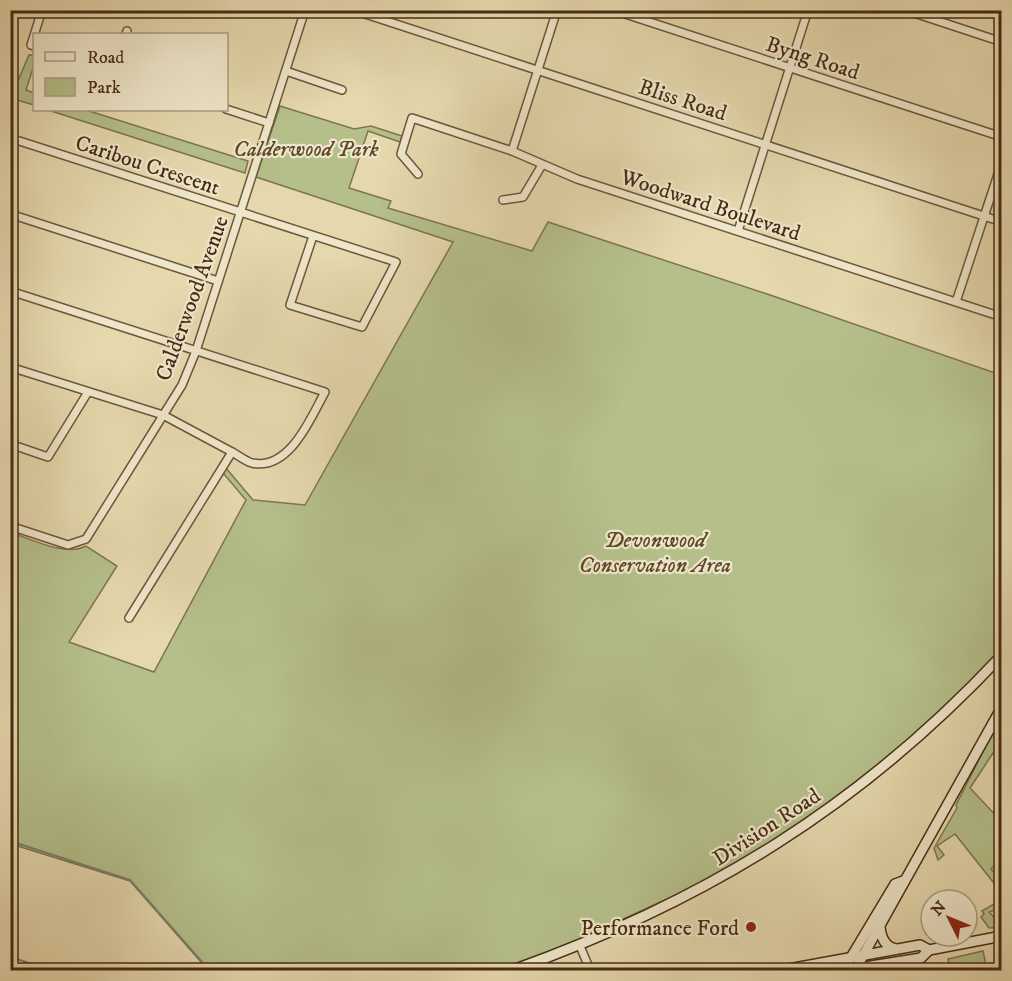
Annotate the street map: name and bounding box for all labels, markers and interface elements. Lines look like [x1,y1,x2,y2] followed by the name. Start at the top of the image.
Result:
[762,31,863,86] street label: Byng Road
[33,33,228,111] legend
[87,47,124,69] text: Road
[635,74,730,127] street label: Bliss Road
[87,77,121,99] text: Park
[72,129,223,201] street label: Caribou Crescent
[233,136,380,163] park label: Calderwood Park
[616,163,804,247] street label: Woodward Boulevard
[150,212,235,385] street label: Calderwood Avenue
[579,527,731,579] park label: Devonwood Conservation Area
[708,782,826,872] street label: Division Road
[919,888,979,948] north arrow
[927,897,951,920] text: N
[580,915,739,942] place label: Performance Ford
[744,920,758,934] marker: Performance Ford

